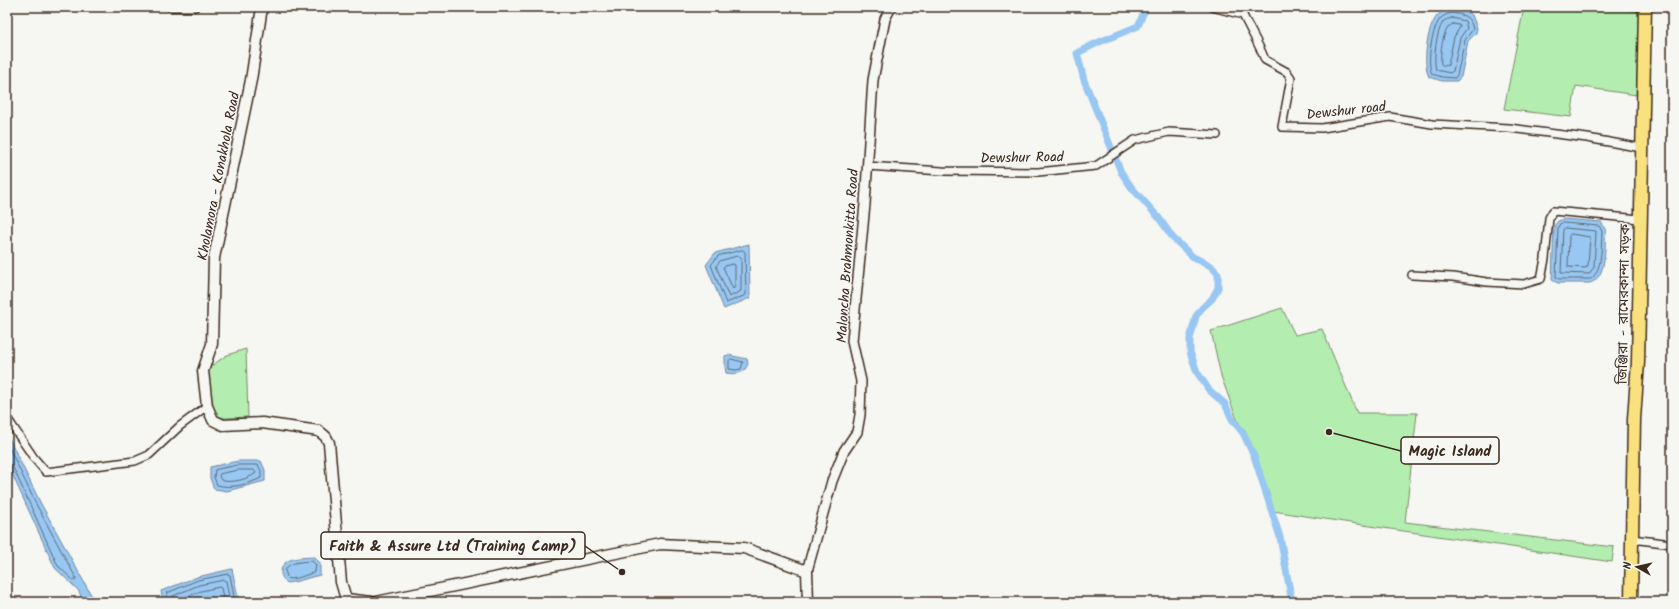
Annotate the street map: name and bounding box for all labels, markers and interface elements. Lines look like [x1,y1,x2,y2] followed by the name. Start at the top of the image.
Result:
[192,89,246,262] street label: Kholamora - Konakhola Road
[1305,96,1388,126] street label: Dewshur road
[980,146,1065,170] street label: Dewshur Road
[831,167,865,344] street label: Maloncha Brahmonkitta Road
[1612,223,1636,385] street label: জিঞ্জিরা - রামেরকান্দা সড়ক
[1401,437,1499,464] callout: Magic Island
[1409,440,1492,464] text: Magic Island
[321,532,585,559] callout: Faith & Assure Ltd (Training Camp)
[329,535,577,559] text: Faith & Assure Ltd (Training Camp)
[1617,547,1657,587] north arrow
[1619,561,1637,570] text: N

